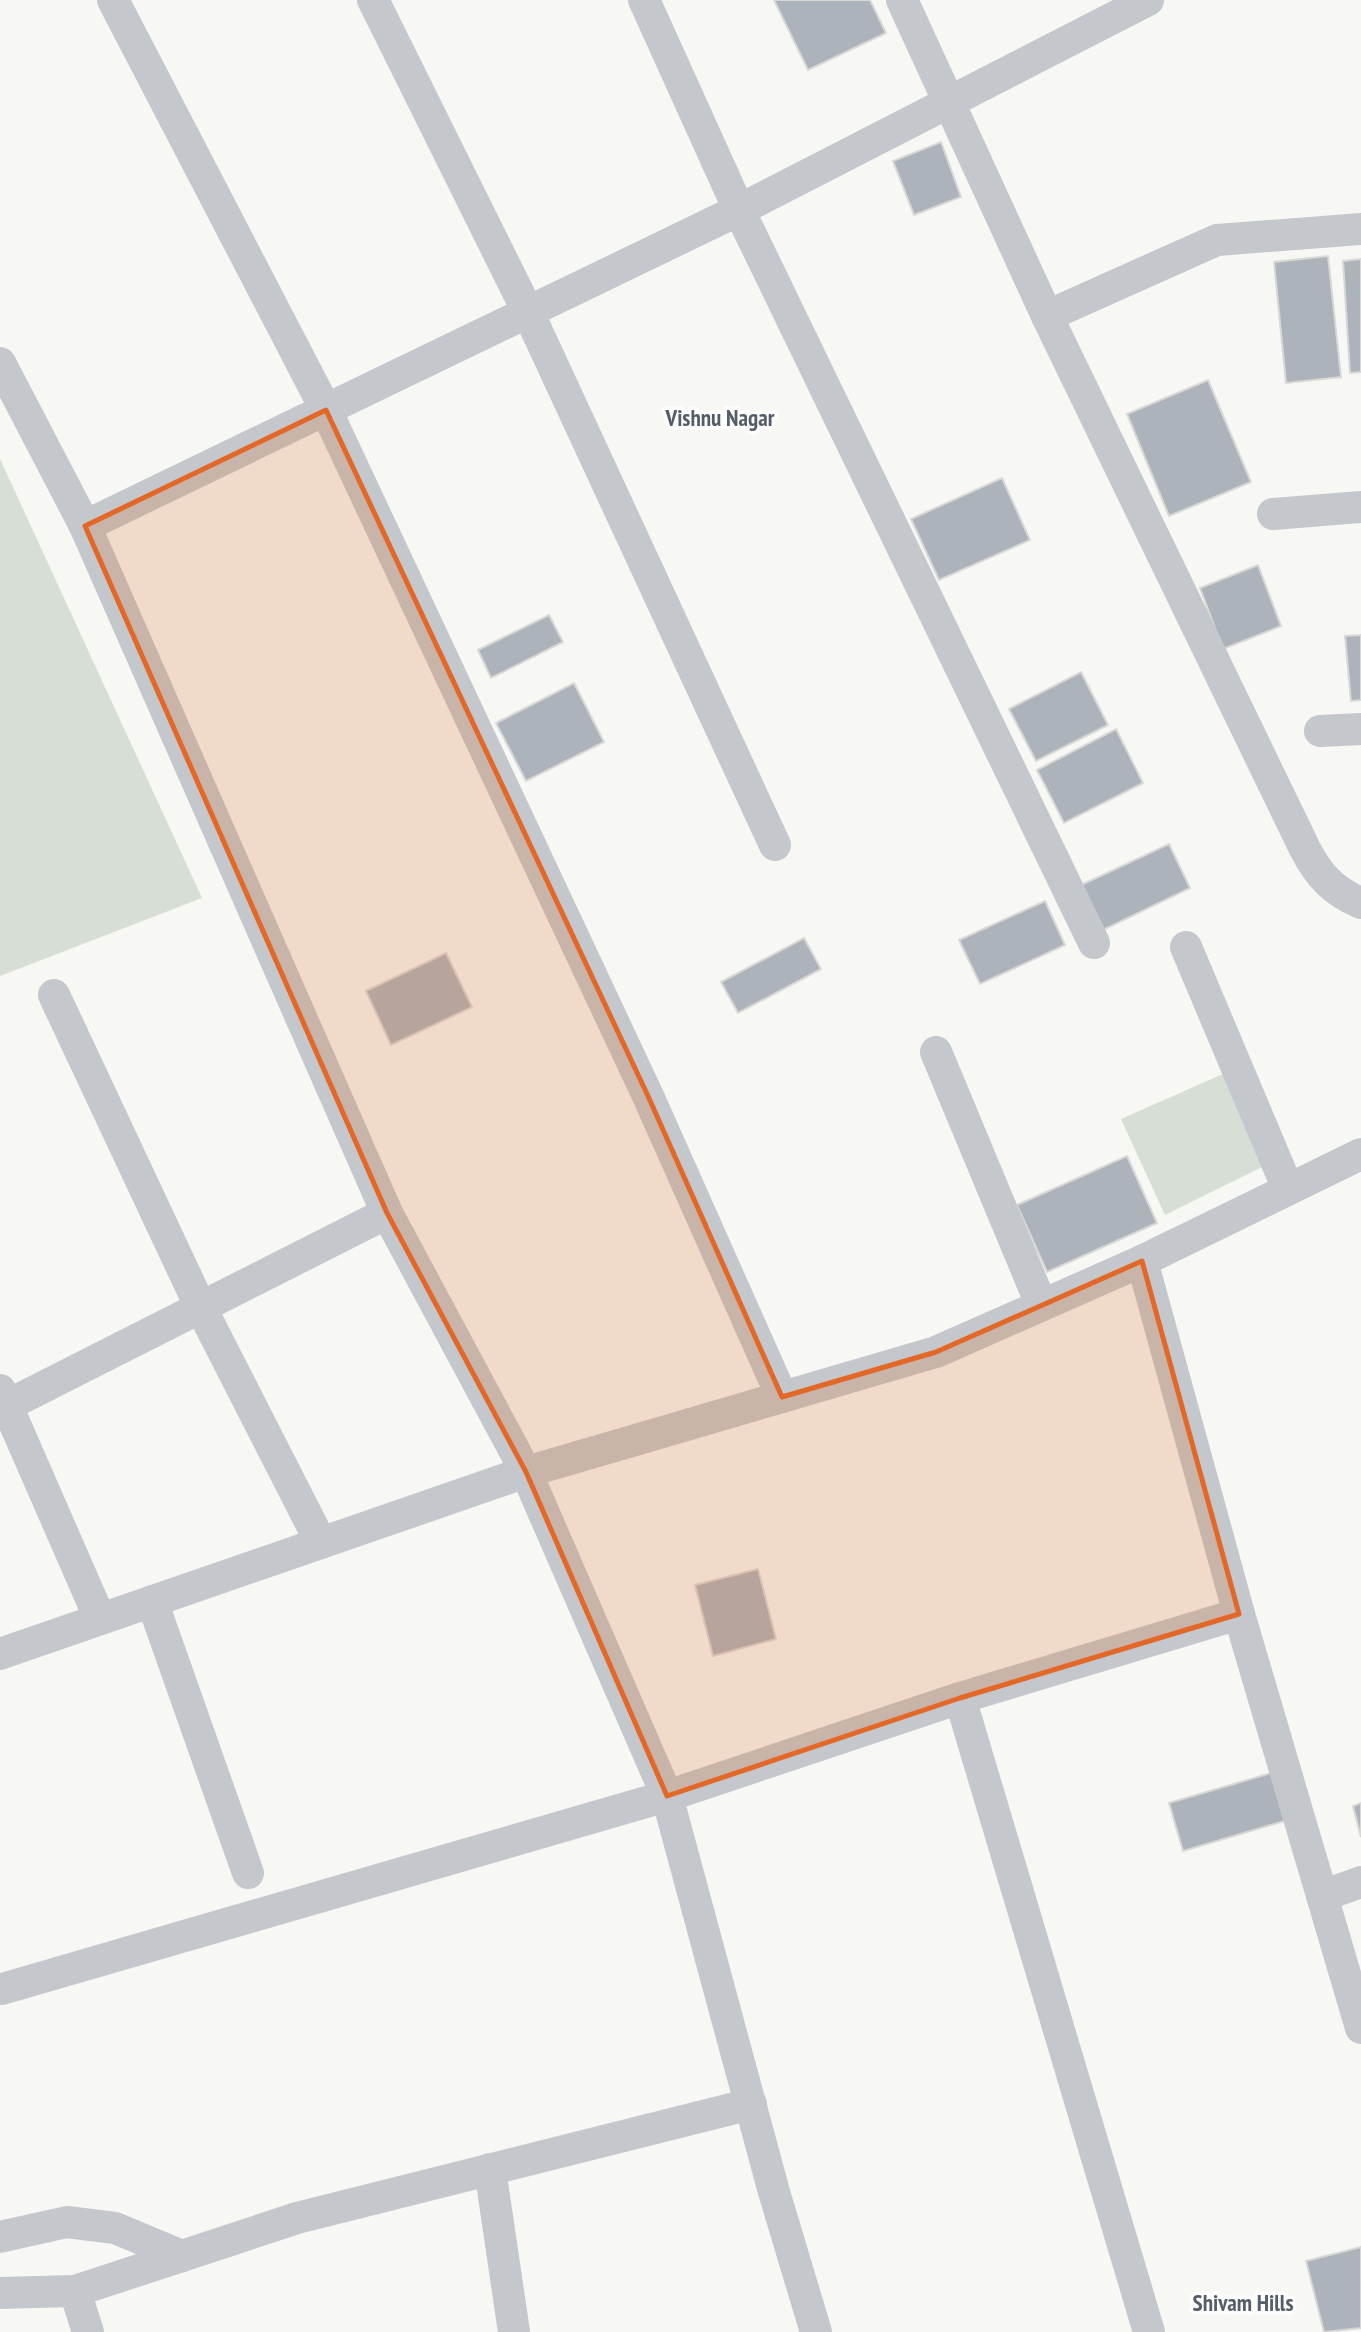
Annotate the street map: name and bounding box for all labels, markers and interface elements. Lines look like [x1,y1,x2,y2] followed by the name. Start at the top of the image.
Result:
[665,403,775,432] district label: Vishnu Nagar
[1193,2288,1293,2317] district label: Shivam Hills

